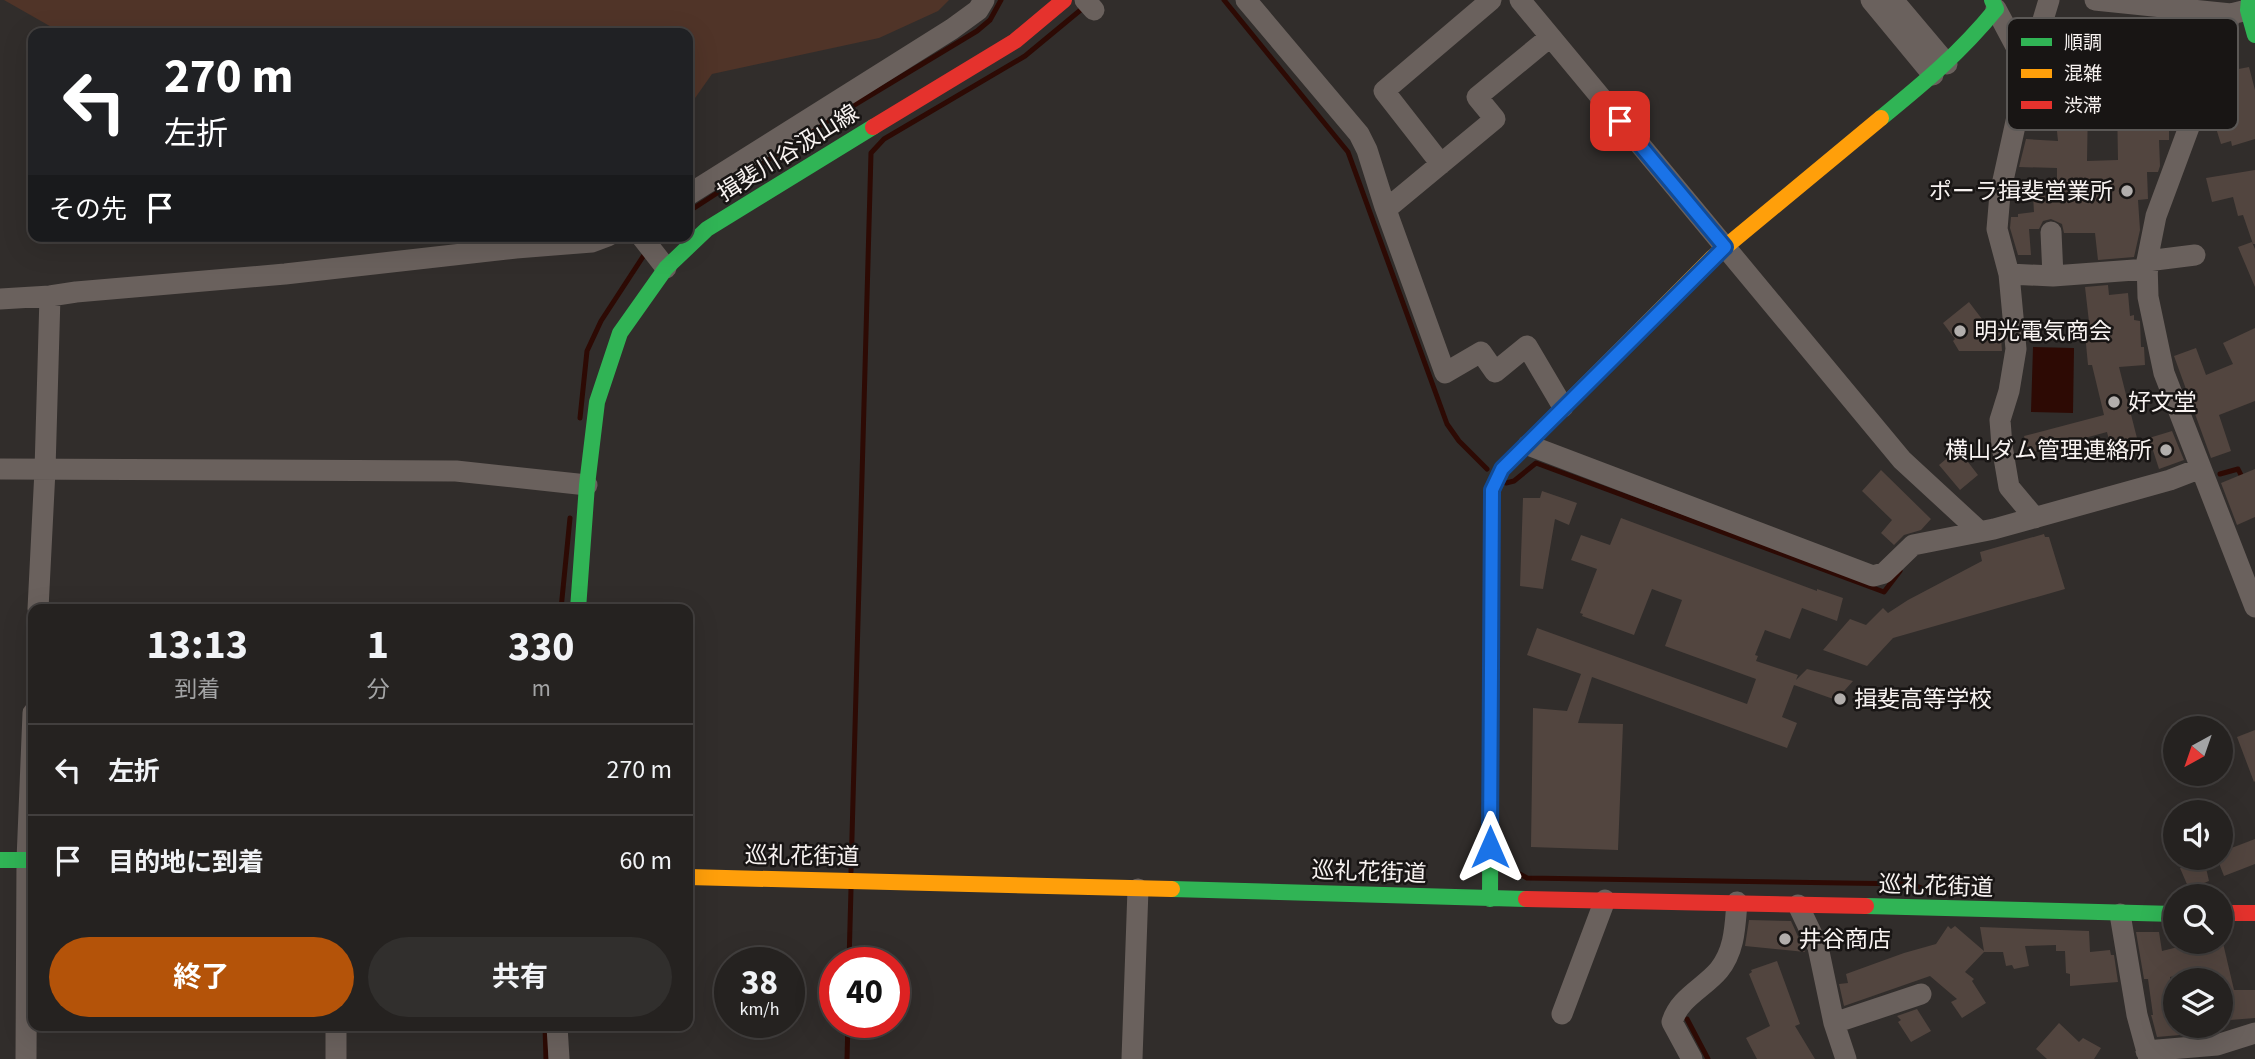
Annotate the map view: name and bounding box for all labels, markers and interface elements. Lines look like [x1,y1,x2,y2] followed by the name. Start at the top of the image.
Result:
[2007,18,2238,130] legend
[2064,30,2102,57] text: 順調
[164,42,293,112] text: 270 m
[49,56,140,147] icon: left
[2064,61,2102,88] text: 混雑
[1590,91,1650,151] pin
[2064,93,2102,120] text: 渋滞
[711,96,865,210] street label: 揖斐川谷汲山線
[1601,102,1639,140] icon: arrive
[164,111,228,157] text: 左折
[1929,175,2113,208] place label: ポーラ揖斐営業所
[2119,183,2135,199] marker: ポーラ揖斐営業所
[141,189,179,227] icon: arrive
[49,191,127,228] text: その先
[1974,315,2112,348] place label: 明光電気商会
[1952,323,1968,339] marker: 明光電気商会
[2128,386,2197,419] place label: 好文堂
[2106,394,2122,410] marker: 好文堂
[1945,434,2152,467] place label: 横山ダム管理連絡所
[2158,442,2174,458] marker: 横山ダム管理連絡所
[147,615,248,675] text: 13:13
[367,615,389,675] text: 1
[508,617,574,677] text: 330
[532,672,551,705] text: m
[174,673,220,706] text: 到着
[366,673,389,706] text: 分
[1854,683,1992,716] place label: 揖斐高等学校
[1832,691,1848,707] marker: 揖斐高等学校
[2163,716,2233,786] north arrow
[2163,716,2233,1038] map controls
[49,751,87,789] icon: left
[606,751,672,788] text: 270 m
[108,753,160,790] text: 左折
[2163,800,2233,870] button: sound
[1453,810,1527,884] position arrow
[744,838,860,874] street label: 巡礼花街道
[49,842,87,880] icon: arrive
[619,842,672,879] text: 60 m
[108,844,264,881] text: 目的地に到着
[1311,854,1427,890] street label: 巡礼花街道
[1878,868,1994,904] street label: 巡礼花街道
[2163,884,2233,954] button: search
[1799,923,1891,956] place label: 井谷商店
[1777,931,1793,947] marker: 井谷商店
[49,937,354,1017] button: 終了
[368,937,672,1017] button: 共有
[819,947,910,1038] speed limit sign: 40
[741,958,778,1008] text: 38
[2163,968,2233,1038] button: layers
[740,997,779,1022] text: km/h

